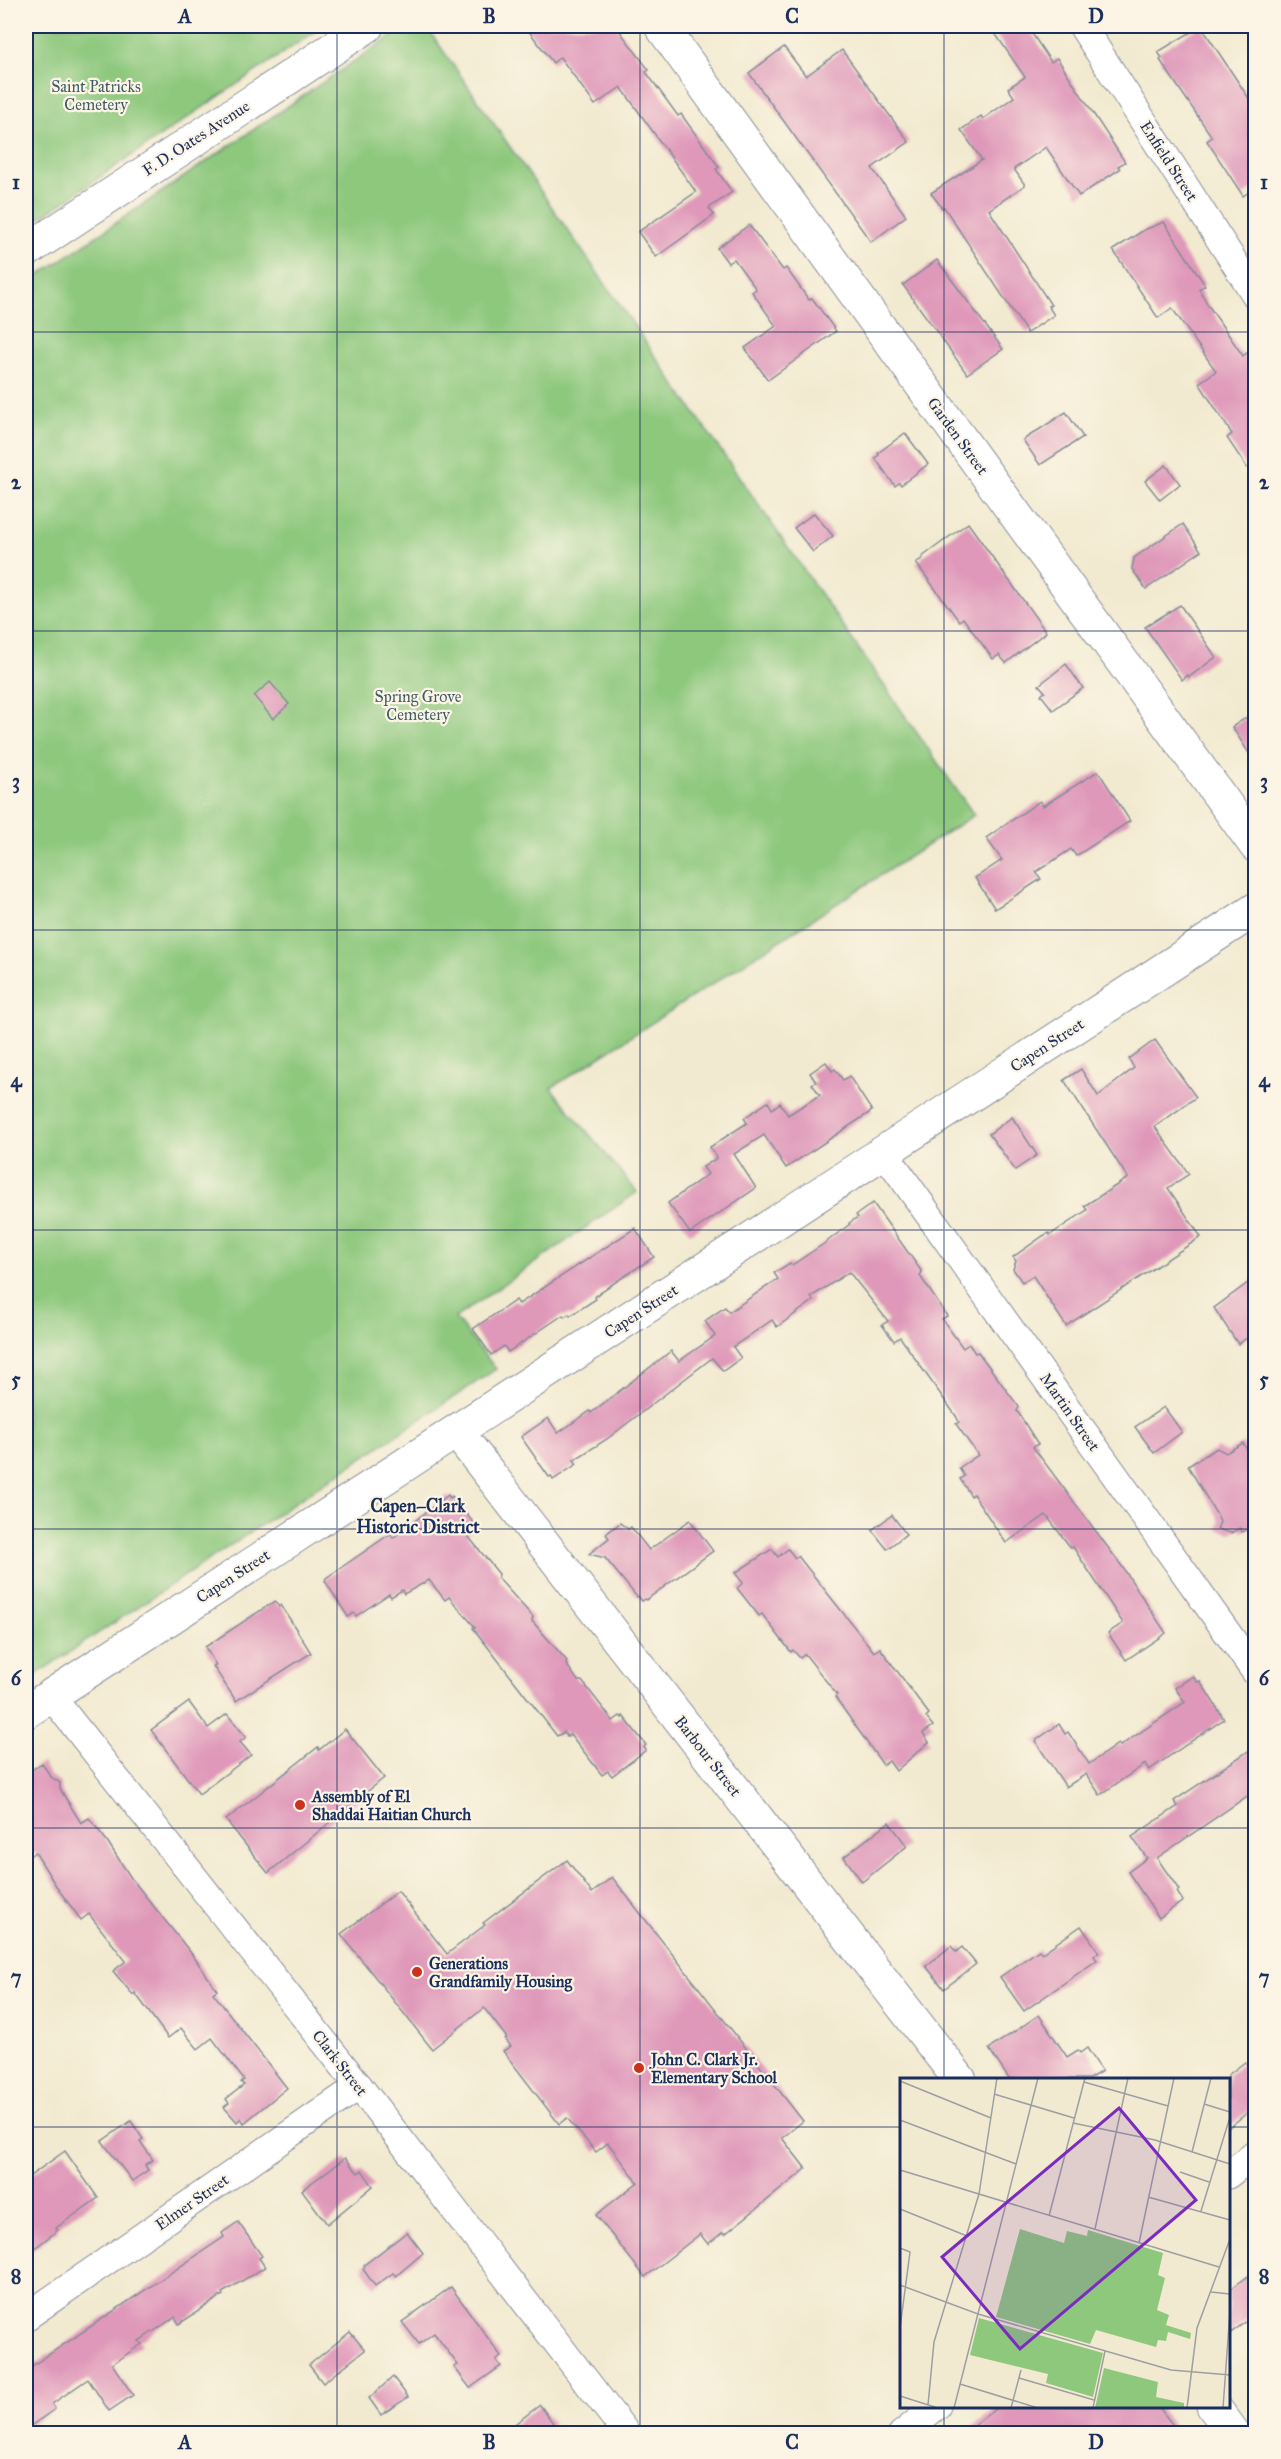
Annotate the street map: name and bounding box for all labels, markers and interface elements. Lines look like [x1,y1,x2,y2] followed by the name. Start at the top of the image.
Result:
[176,4,192,28] text: A
[482,4,496,28] text: B
[785,4,799,28] text: C
[1088,4,1104,28] text: D
[51,77,141,114] park label: Saint Patricks Cemetery
[139,96,253,180] street label: F. D. Oates Avenue
[1136,117,1202,205] street label: Enfield Street
[12,170,20,194] text: 1
[1260,170,1268,194] text: 1
[924,394,993,479] street label: Garden Street
[11,470,22,494] text: 2
[1259,470,1270,494] text: 2
[375,687,462,724] park label: Spring Grove Cemetery
[12,769,20,794] text: 3
[1260,769,1268,794] text: 3
[1007,1014,1088,1076] street label: Capen Street
[10,1068,22,1093] text: 4
[1258,1068,1270,1093] text: 4
[601,1280,682,1342] street label: Capen Street
[11,1367,21,1391] text: 5
[1259,1367,1269,1391] text: 5
[1036,1369,1104,1455] street label: Martin Street
[356,1495,480,1538] district label: Capen–Clark Historic District
[193,1545,274,1607] street label: Capen Street
[11,1666,23,1690] text: 6
[1259,1666,1271,1690] text: 6
[671,1712,746,1800] street label: Barbour Street
[311,1787,471,1824] place label: Assembly of El Shaddai Haitian Church
[293,1798,307,1812] marker: Assembly of El Shaddai Haitian Church
[429,1954,572,1992] place label: Generations Grandfamily Housing
[11,1965,22,1989] text: 7
[410,1965,424,1979] marker: Generations Grandfamily Housing
[1259,1965,1270,1989] text: 7
[308,2026,372,2100] street label: Clark Street
[649,2050,777,2088] place label: John C. Clark Jr. Elementary School
[632,2061,646,2075] marker: John C. Clark Jr. Elementary School
[900,2078,1230,2408] inset map
[152,2170,233,2234] street label: Elmer Street
[11,2264,21,2288] text: 8
[1259,2264,1269,2288] text: 8
[176,2430,192,2454] text: A
[482,2430,496,2454] text: B
[785,2430,799,2454] text: C
[1088,2430,1104,2454] text: D

